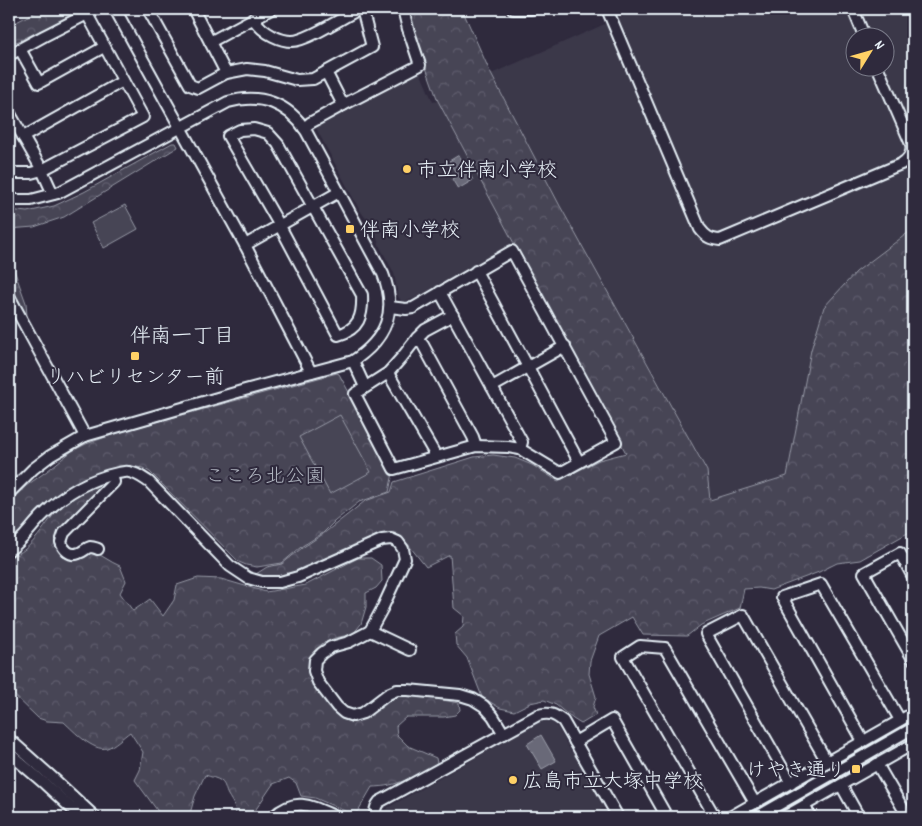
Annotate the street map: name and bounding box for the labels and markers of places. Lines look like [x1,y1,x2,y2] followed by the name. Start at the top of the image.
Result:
[417,158,557,186] place label: 市立伴南小学校
[401,163,413,175] marker: 市立伴南小学校
[360,218,460,246] place label: 伴南小学校
[344,223,356,235] marker: 伴南小学校
[129,350,141,362] marker: リハビリセンター前
[45,365,225,393] place label: リハビリセンター前
[746,758,846,786] place label: けやき通り
[850,763,862,775] marker: けやき通り
[523,769,703,797] place label: 広島市立大塚中学校
[507,774,519,786] marker: 広島市立大塚中学校

